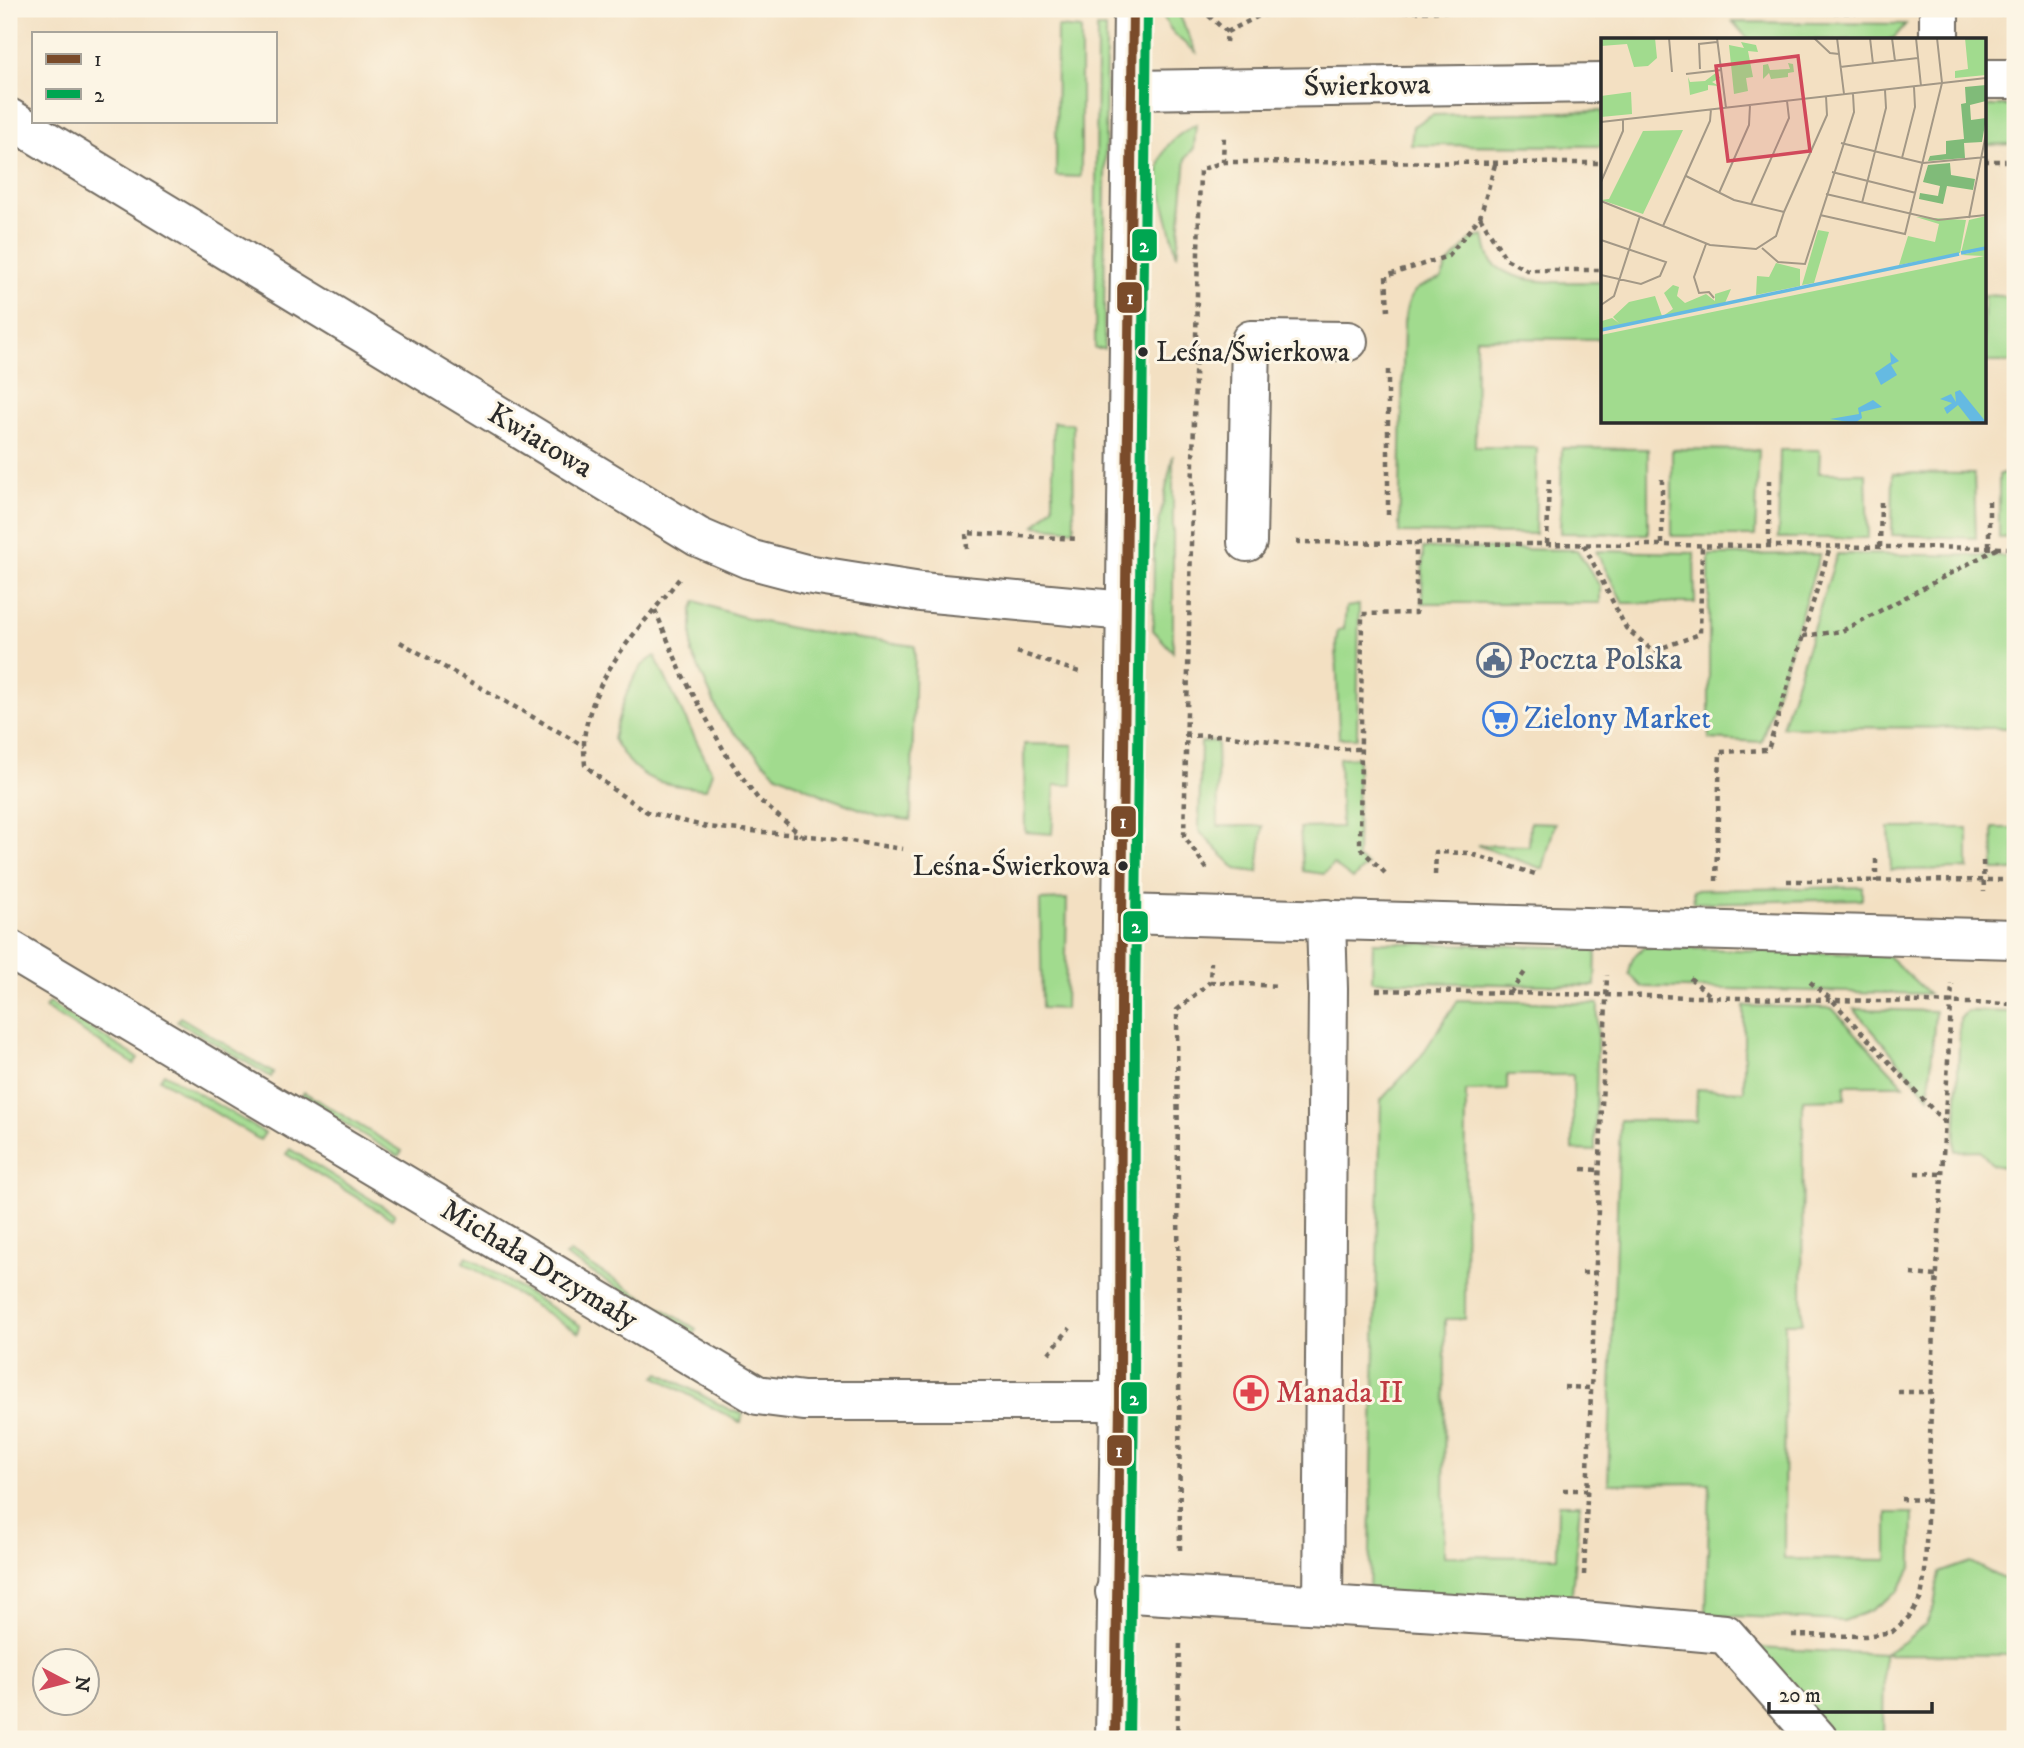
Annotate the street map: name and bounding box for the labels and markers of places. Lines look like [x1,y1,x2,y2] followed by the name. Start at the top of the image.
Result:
[1156,334,1350,370] place label: Leśna/Świerkowa
[1136,345,1150,359] marker: Leśna/Świerkowa
[1475,641,1513,679] public building icon: Poczta Polska
[1518,642,1682,679] place label: Poczta Polska
[1481,700,1519,738] supermarket icon: Zielony Market
[1524,701,1711,738] place label: Zielony Market
[913,848,1110,884] place label: Leśna-Świerkowa
[1116,859,1130,873] marker: Leśna-Świerkowa
[1232,1374,1270,1412] pharmacy icon: Manada II
[1276,1375,1403,1412] place label: Manada II

